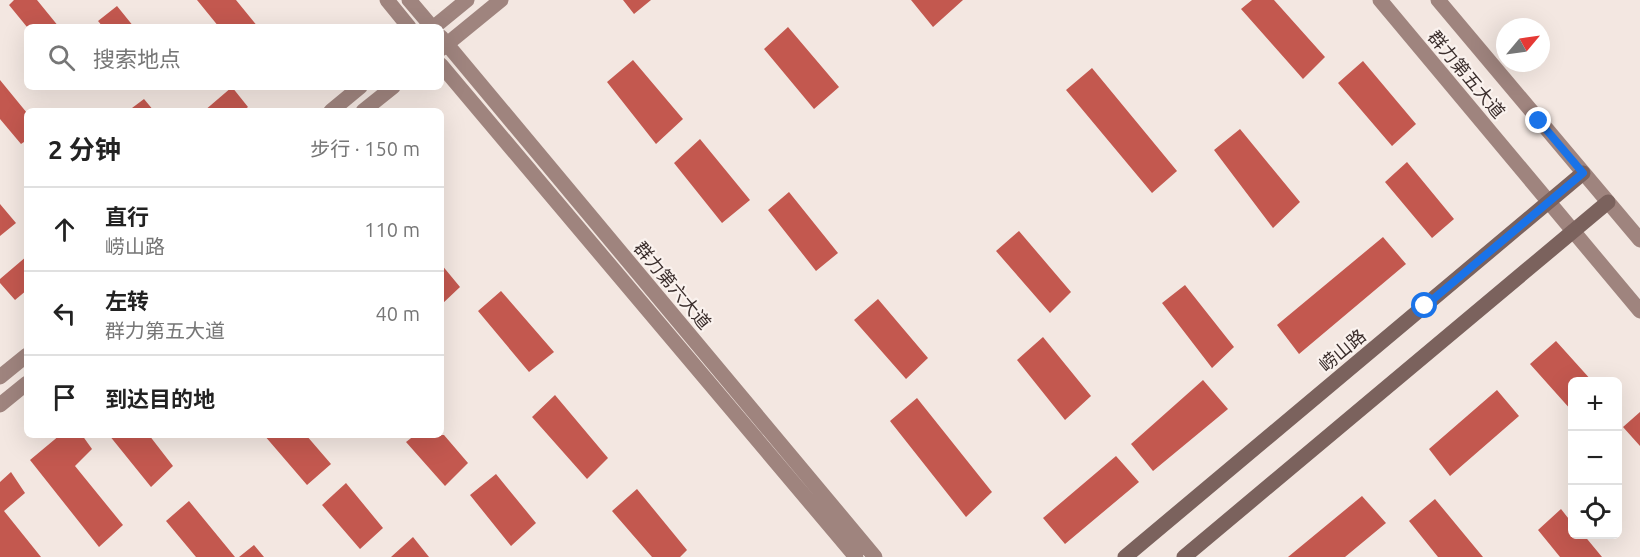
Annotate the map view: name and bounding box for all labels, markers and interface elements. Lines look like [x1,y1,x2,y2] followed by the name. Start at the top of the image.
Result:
[1496,18,1550,72] north arrow
[24,24,444,90] search box
[1425,26,1509,122] street label: 群力第五大道
[45,41,78,74] icon: search
[93,46,181,71] text: 搜索地点
[1525,107,1551,133] route end
[48,135,121,164] text: 2 分钟
[310,137,420,160] text: 步行 · 150 m
[105,204,149,229] text: 直行
[48,213,81,246] icon: ahead
[364,218,420,241] text: 110 m
[105,235,165,258] text: 崂山路
[631,237,715,333] street label: 群力第六大道
[105,288,149,313] text: 左转
[1411,292,1437,318] route start
[48,297,81,330] icon: left
[376,302,420,325] text: 40 m
[105,319,225,342] text: 群力第五大道
[1315,325,1369,375] street label: 崂山路
[1568,377,1622,539] map controls
[1568,377,1622,431] button: +
[48,381,81,414] icon: arrive
[105,386,215,411] text: 到达目的地
[1568,431,1622,485] button: −
[1568,485,1622,539] button: locate

